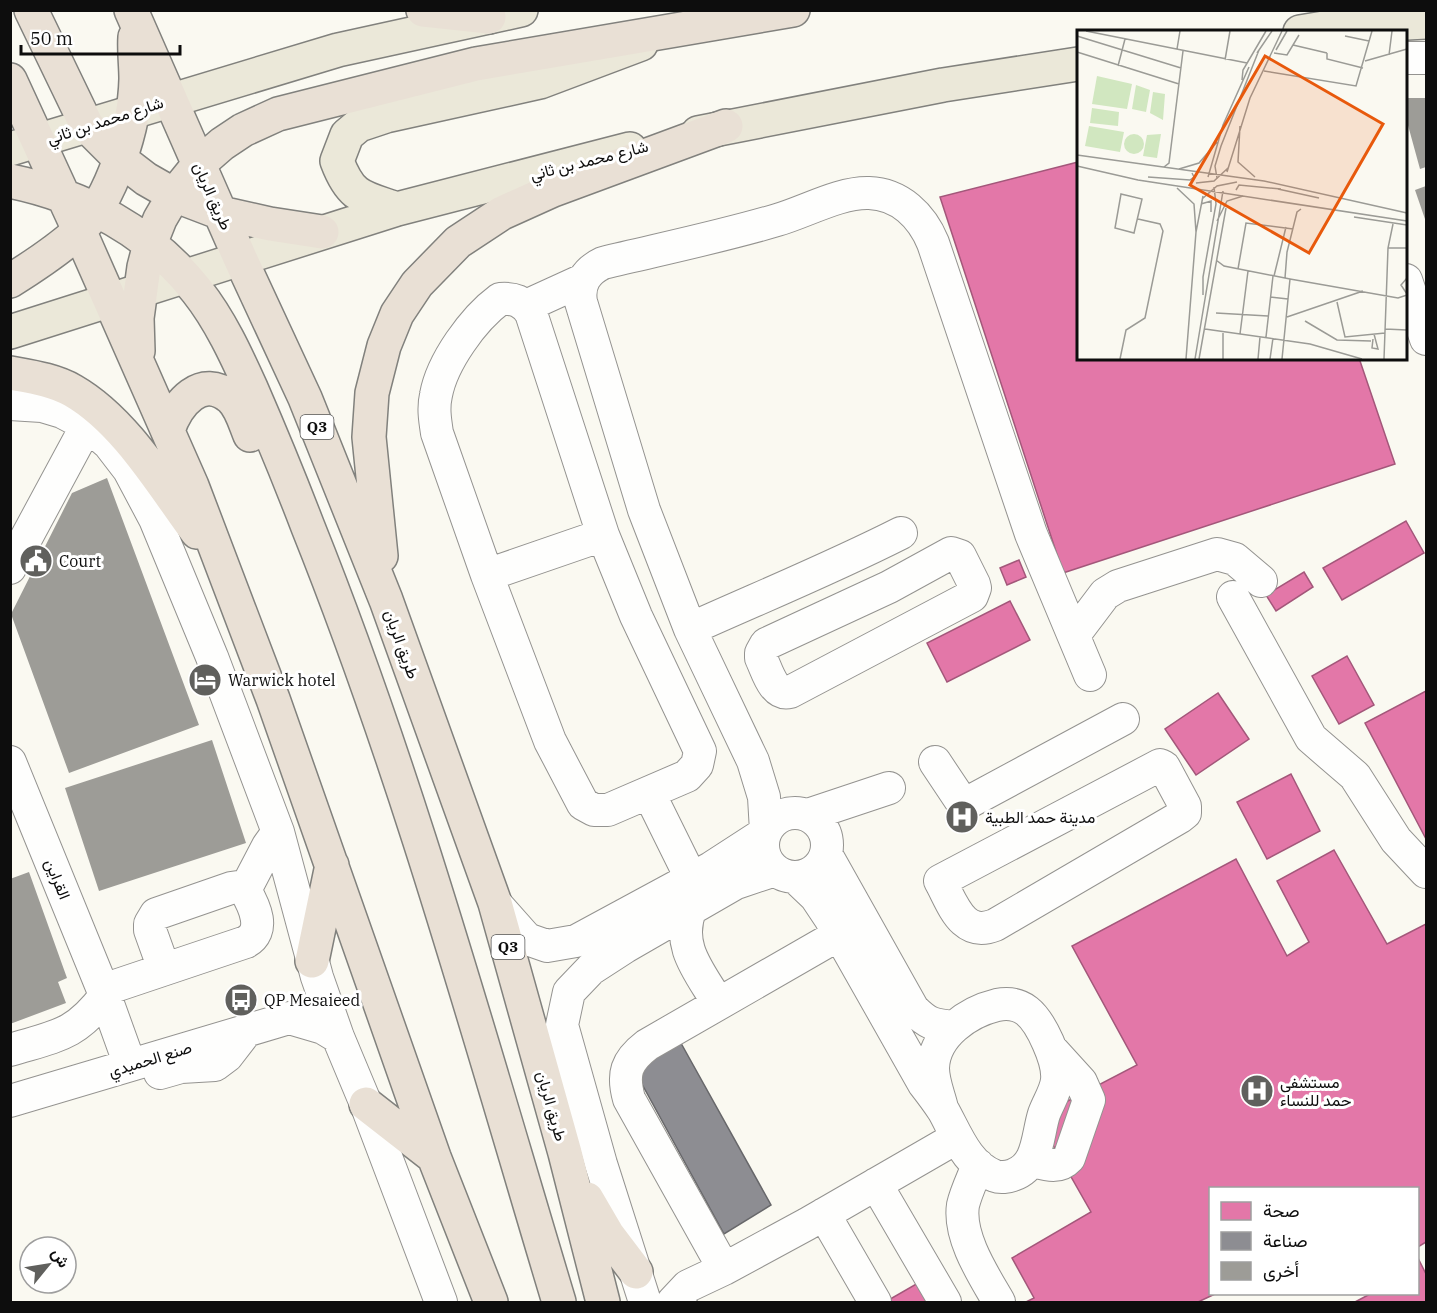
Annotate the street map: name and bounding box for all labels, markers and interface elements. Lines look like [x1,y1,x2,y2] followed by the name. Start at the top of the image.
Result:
[21,18,180,56] scale bar
[30,27,73,50] text: 50 m
[1077,30,1407,360] inset map
[44,92,167,152] street label: شارع محمد بن ثاني
[528,136,651,188] street label: شارع محمد بن ثاني
[188,159,237,233] street label: طريق الريان
[300,415,334,439] road number: Q3
[18,543,54,579] public building icon: Court
[59,551,101,571] place label: Court
[379,607,424,682] street label: طريق الريان
[187,662,223,698] hotel icon: Warwick hotel
[228,670,336,690] place label: Warwick hotel
[944,799,980,835] hospital icon: مدينة حمد الطبية
[985,807,1095,827] place label: مدينة حمد الطبية
[40,856,75,903] street label: القراين
[492,935,524,959] road number: Q3
[223,982,259,1018] bus stop icon: QP Mesaieed
[264,990,361,1010] place label: QP Mesaieed
[106,1037,195,1085] street label: صنع الحميدي
[531,1069,572,1144] street label: طريق الريان
[1280,1072,1352,1110] place label: مستشفى حمد للنساء
[1239,1073,1275,1109] hospital icon: مستشفى حمد للنساء
[1209,1187,1419,1295] legend
[1263,1199,1300,1222] text: صحة
[1263,1229,1308,1252] text: صناعة
[18,1235,78,1295] north arrow
[48,1244,74,1271] text: ش
[1263,1259,1299,1282] text: أخرى

